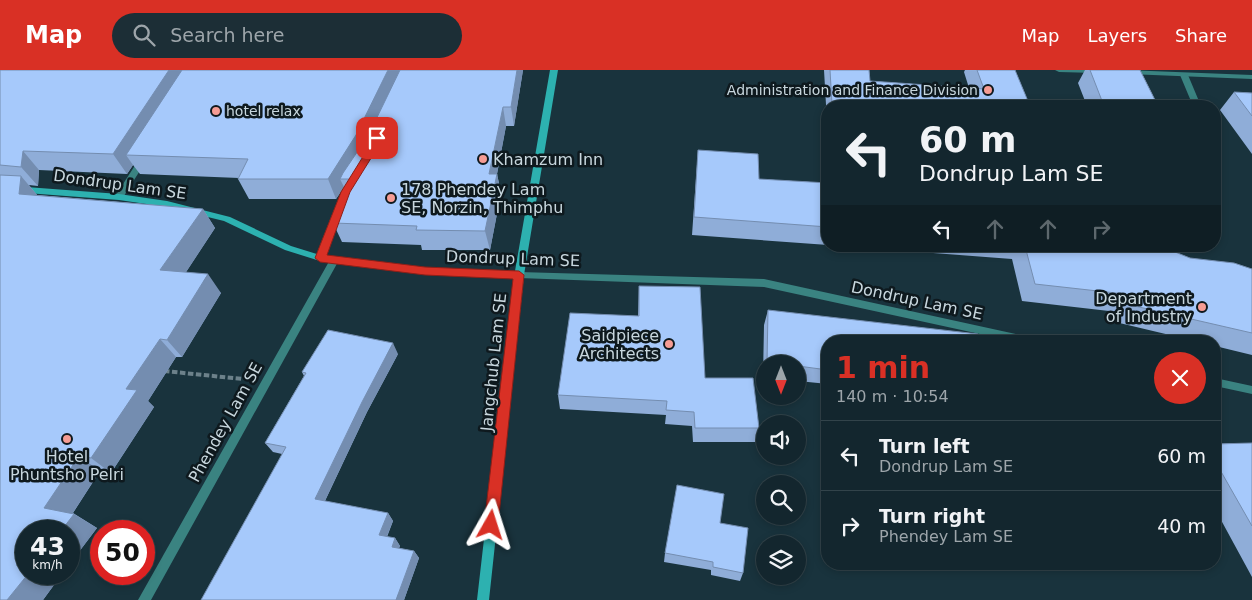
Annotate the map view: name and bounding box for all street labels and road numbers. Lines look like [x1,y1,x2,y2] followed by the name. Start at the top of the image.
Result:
[52,166,188,203] street label: Dondrup Lam SE
[446,247,580,270] street label: Dondrup Lam SE
[849,277,984,324] street label: Dondrup Lam SE
[477,292,510,433] street label: Jangchub Lam SE
[185,359,266,485] street label: Phendey Lam SE

